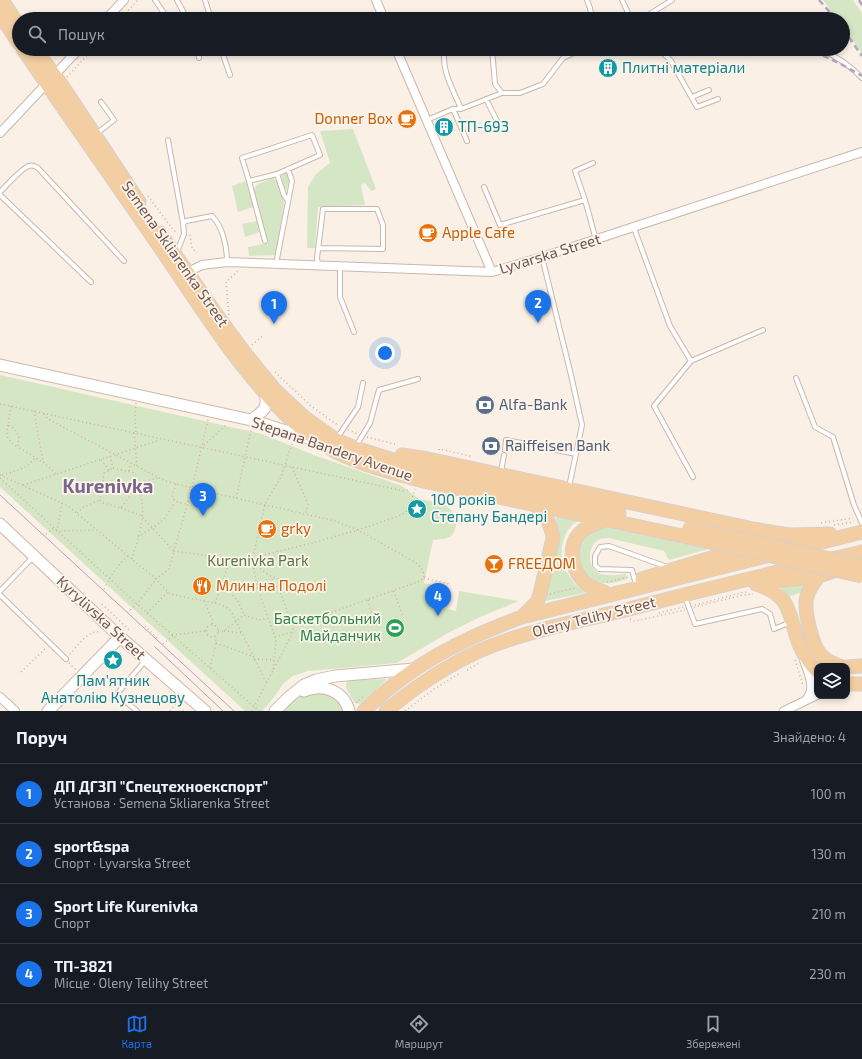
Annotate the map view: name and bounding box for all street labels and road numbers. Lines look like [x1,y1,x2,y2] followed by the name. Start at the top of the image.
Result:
[119,177,233,330] street label: Semena Skliarenka Street
[497,229,603,277] street label: Lyvarska Street
[249,412,415,484] street label: Stepana Bandery Avenue
[53,571,150,663] street label: Kyrylivska Street
[530,592,658,640] street label: Oleny Telihy Street

